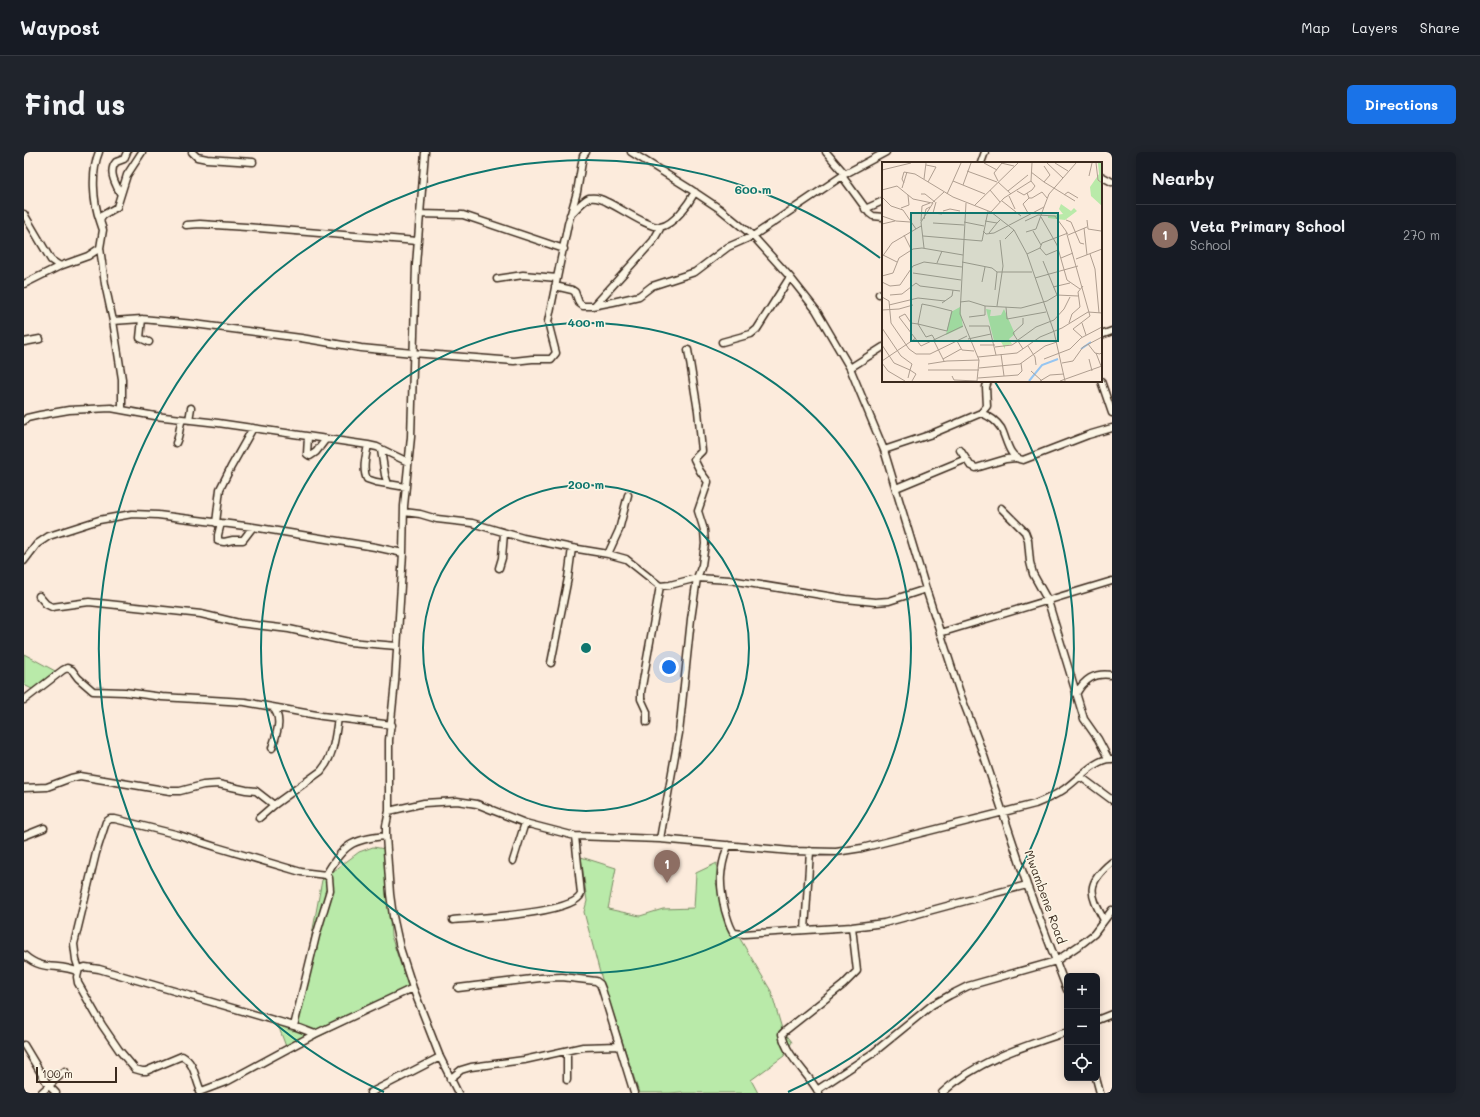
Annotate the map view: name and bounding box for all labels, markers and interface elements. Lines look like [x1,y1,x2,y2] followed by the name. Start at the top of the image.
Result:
[20,15,100,40] text: Waypost
[1301,18,1330,37] text: Map
[1352,18,1398,37] text: Layers
[1420,18,1460,37] text: Share
[1347,85,1456,124] button: Directions
[24,86,125,122] text: Find us
[882,162,1102,382] inset map
[1152,167,1214,189] text: Nearby
[735,181,771,197] text: 600 m
[1190,216,1345,236] text: Veta Primary School
[1162,226,1168,243] text: 1
[1403,226,1440,243] text: 270 m
[1190,236,1231,253] text: School
[568,314,604,330] text: 400 m
[568,476,604,492] text: 200 m
[579,641,593,655] centre of rings
[659,657,679,677] your location
[1022,848,1070,946] street label: Mwambene Road
[654,850,680,883] pin: 1
[1064,973,1100,1081] map controls
[1064,973,1100,1009] button: +
[1064,1009,1100,1045] button: −
[1064,1045,1100,1081] button: locate
[36,1065,117,1084] scale bar
[42,1066,73,1081] text: 100 m

